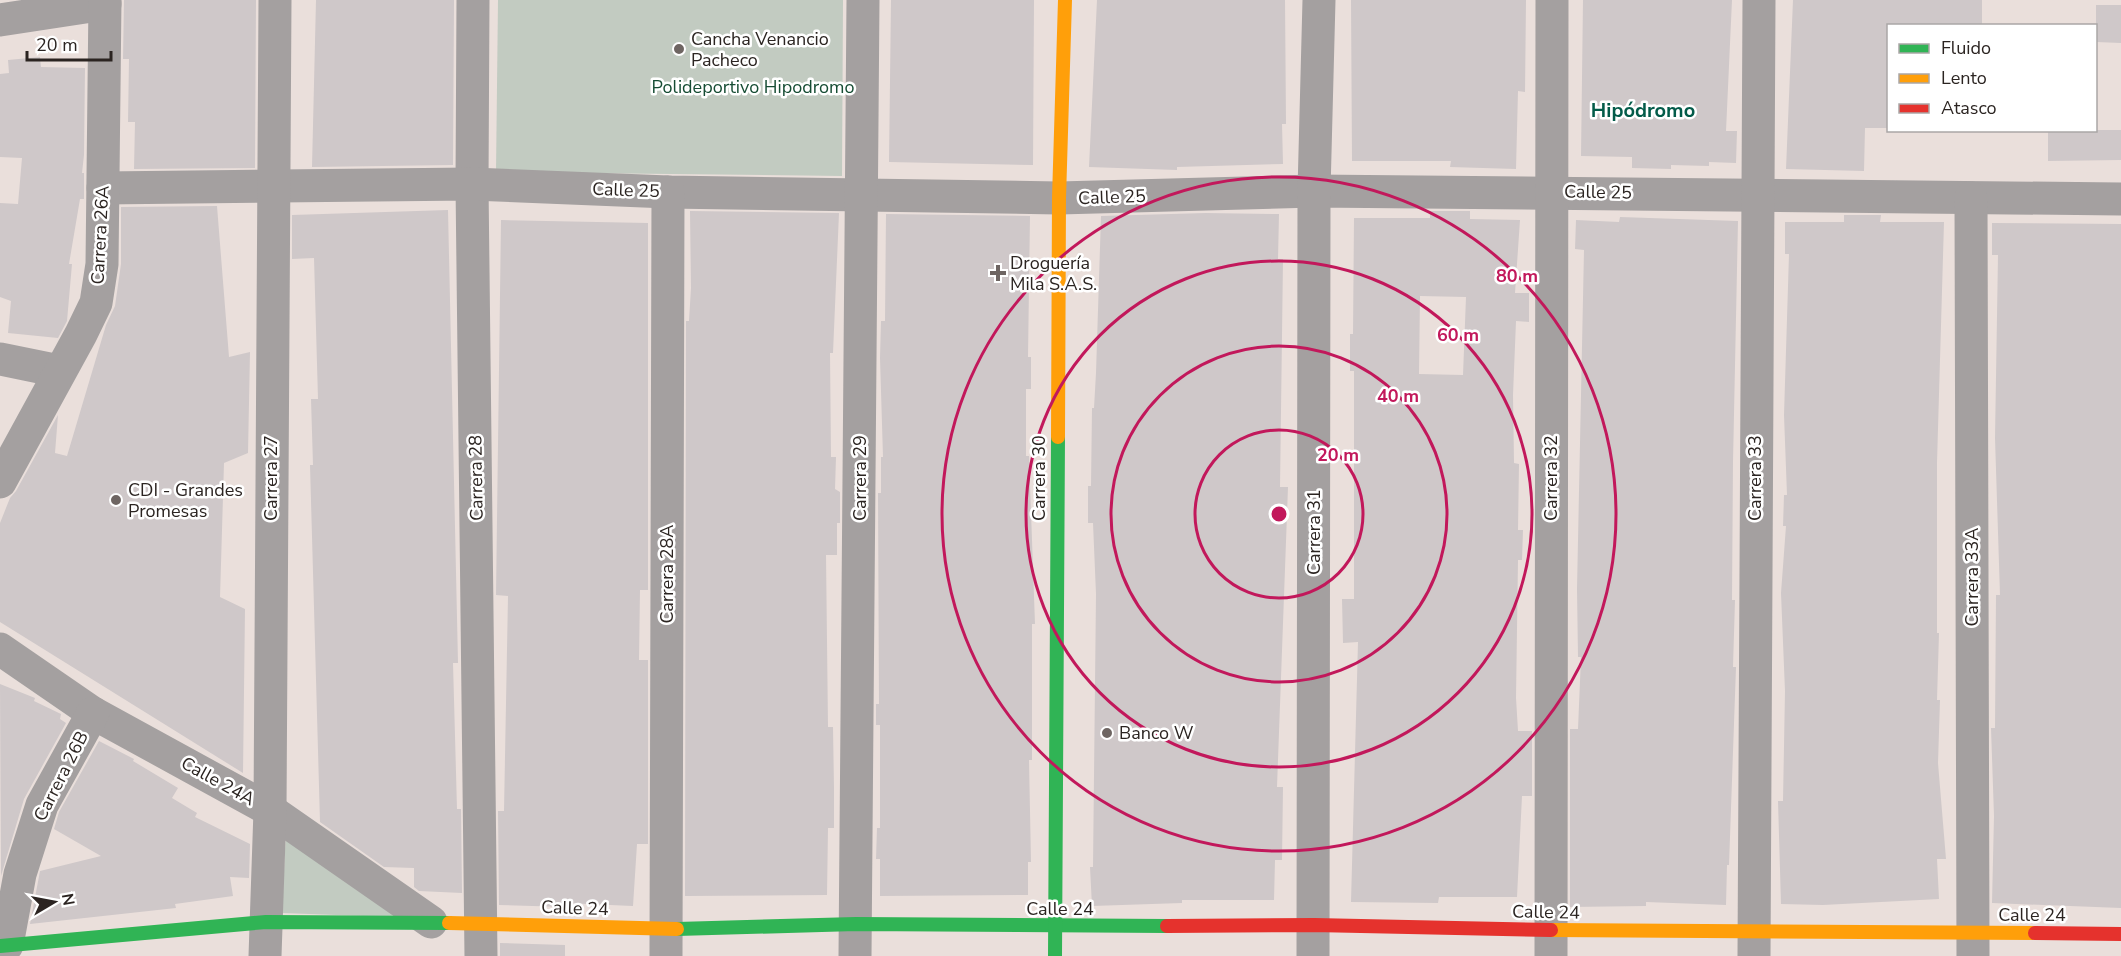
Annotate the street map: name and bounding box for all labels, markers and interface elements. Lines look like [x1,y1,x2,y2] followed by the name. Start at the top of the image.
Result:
[27,24,111,62] scale bar
[1887,24,2097,132] legend
[691,27,829,72] place label: Cancha Venancio Pacheco
[36,33,78,57] text: 20 m
[1941,36,1991,60] text: Fluido
[672,42,686,56] marker: Cancha Venancio Pacheco
[1941,66,1987,90] text: Lento
[652,75,854,99] park label: Polideportivo Hipodromo
[1941,96,1997,120] text: Atasco
[1591,97,1695,124] district label: Hipódromo
[592,177,660,203] street label: Calle 25
[1564,179,1632,205] street label: Calle 25
[1078,184,1146,210] street label: Calle 25
[85,185,115,285] street label: Carrera 26A
[1010,251,1097,296] place label: Droguería Mila S.A.S.
[1496,264,1538,288] text: 80 m
[991,266,1005,280] marker: Droguería Mila S.A.S.
[1437,323,1479,347] text: 60 m
[1377,384,1419,408] text: 40 m
[259,435,283,521] street label: Carrera 27
[463,435,489,521] street label: Carrera 28
[848,435,872,521] street label: Carrera 29
[1027,435,1051,521] street label: Carrera 30
[1539,435,1563,521] street label: Carrera 32
[1743,435,1767,521] street label: Carrera 33
[1317,443,1359,467] text: 20 m
[128,478,243,523] place label: CDI - Grandes Promesas
[1302,489,1326,575] street label: Carrera 31
[109,493,123,507] marker: CDI - Grandes Promesas
[1269,504,1289,524] centre of rings
[655,525,679,623] street label: Carrera 28A
[1960,528,1984,626] street label: Carrera 33A
[1119,721,1194,745] place label: Banco W
[1100,726,1114,740] marker: Banco W
[28,727,94,825] street label: Carrera 26B
[177,751,259,811] street label: Calle 24A
[24,872,84,932] north arrow
[56,892,80,907] text: N
[541,895,609,921] street label: Calle 24
[1026,897,1094,921] street label: Calle 24
[1512,899,1580,925] street label: Calle 24
[1998,903,2066,927] street label: Calle 24

